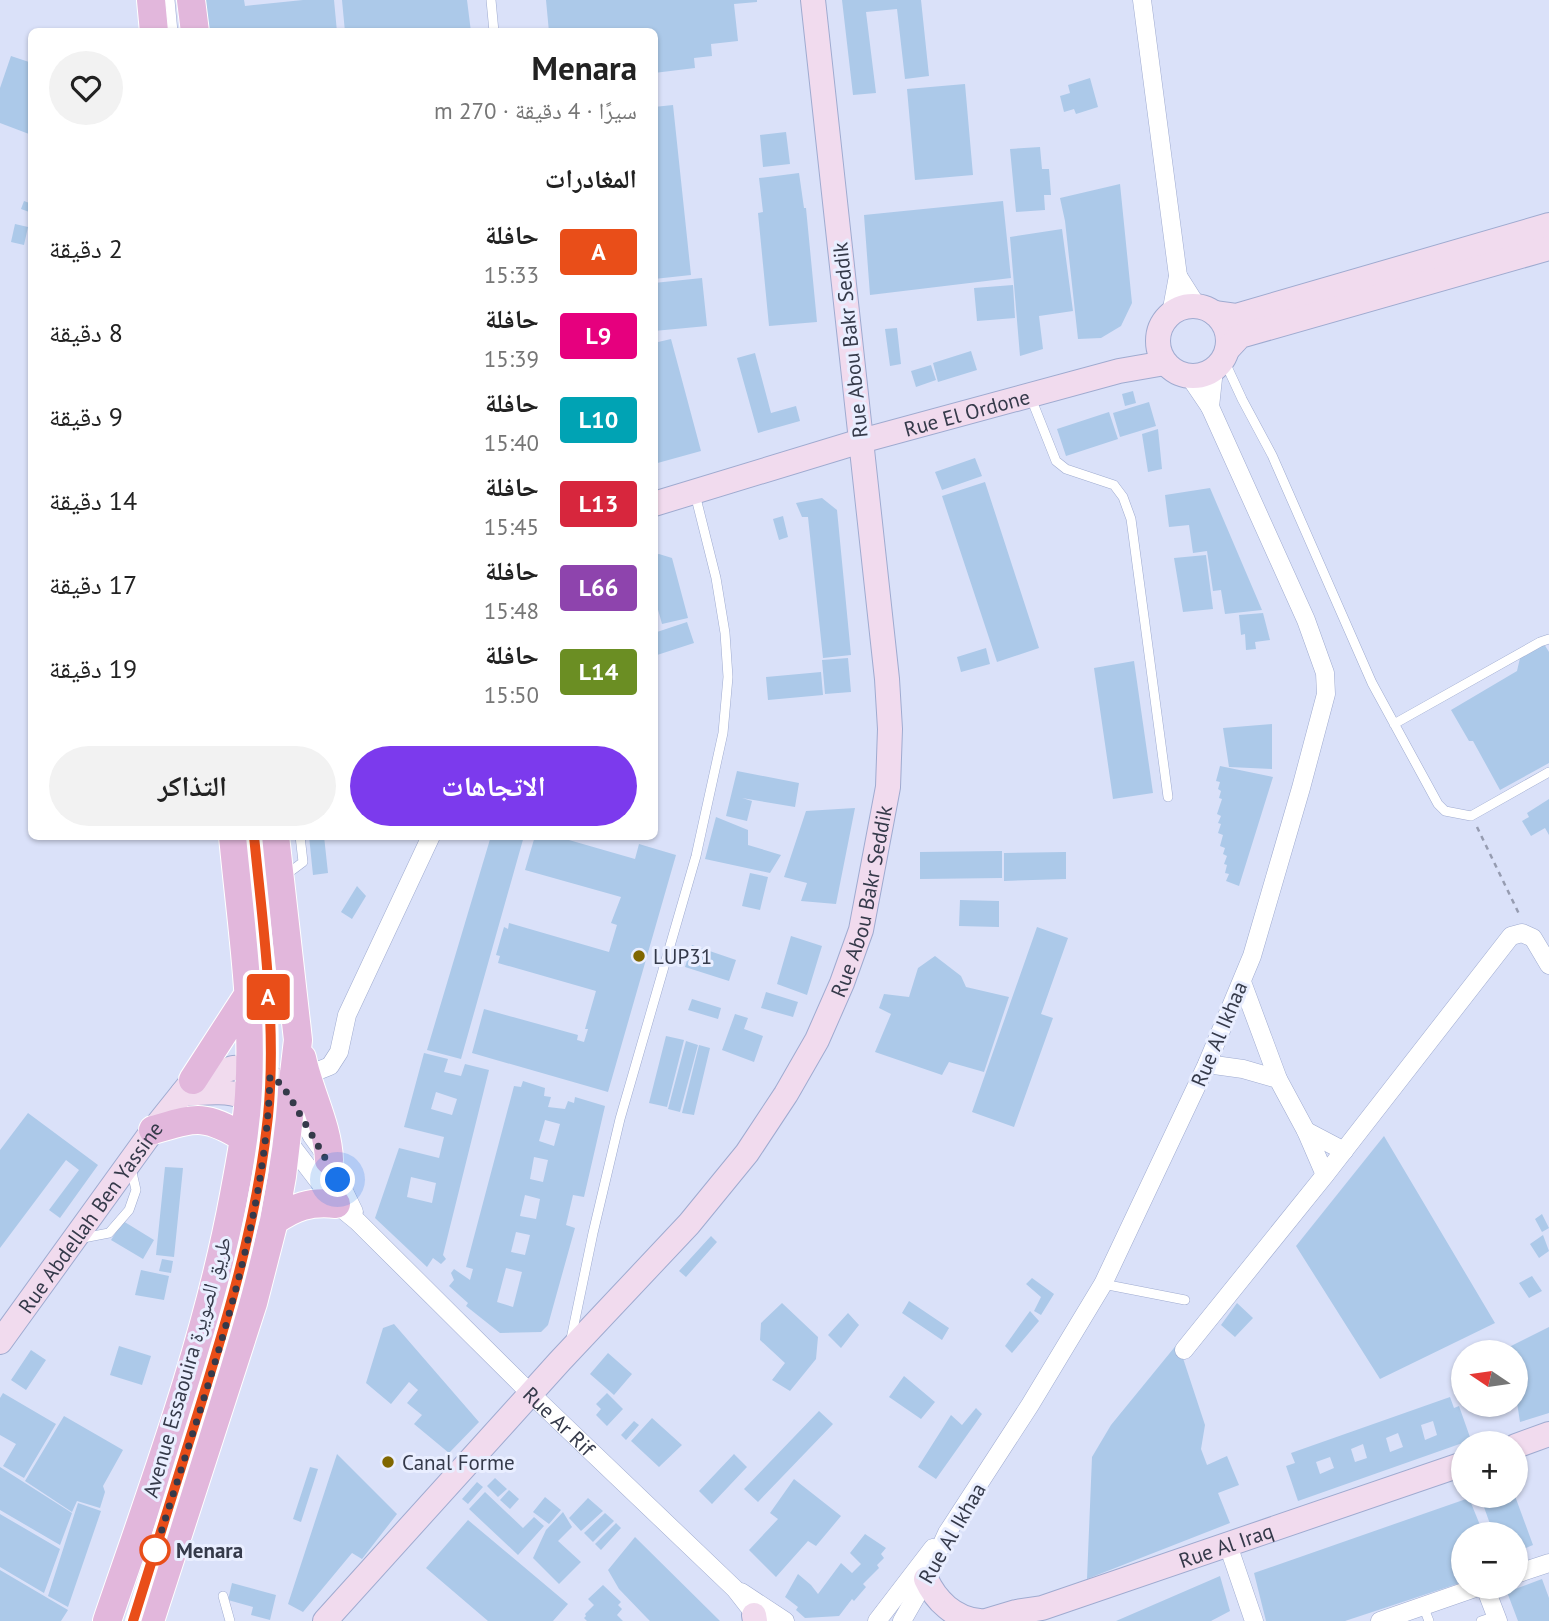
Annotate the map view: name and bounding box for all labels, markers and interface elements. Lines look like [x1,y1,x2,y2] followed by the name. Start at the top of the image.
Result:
[532,46,637,89] text: Menara
[49,51,123,125] button: heart
[434,96,637,125] text: سيرًا · 4 دقيقة · 270 m
[545,162,637,195] text: المغادرات
[485,218,539,251] text: حافلة
[49,232,123,265] text: 2 دقيقة
[591,236,606,267] text: A
[826,241,874,439] street label: Rue Abou Bakr Seddik
[484,260,539,289] text: 15:33
[485,302,539,335] text: حافلة
[49,316,123,349] text: 8 دقيقة
[586,320,611,351] text: L9
[484,344,539,373] text: 15:39
[901,382,1033,442] street label: Rue El Ordone
[485,386,539,419] text: حافلة
[49,400,123,433] text: 9 دقيقة
[579,404,618,435] text: L10
[484,428,539,457] text: 15:40
[485,470,539,503] text: حافلة
[49,484,137,517] text: 14 دقيقة
[579,488,618,519] text: L13
[484,512,539,541] text: 15:45
[485,554,539,587] text: حافلة
[49,568,137,601] text: 17 دقيقة
[579,572,618,603] text: L66
[484,596,539,625] text: 15:48
[485,638,539,671] text: حافلة
[49,652,137,685] text: 19 دقيقة
[579,656,618,687] text: L14
[484,680,539,709] text: 15:50
[49,746,336,826] button: التذاكر
[350,746,637,826] button: الاتجاهات
[824,803,898,1001] street label: Rue Abou Bakr Seddik
[653,943,712,970] place label: LUP31
[631,948,647,964] marker: LUP31
[245,974,291,1020] line badge: A
[1185,977,1253,1091] street label: Rue Al Ikhaa
[261,981,275,1012] text: A
[12,1116,168,1318] street label: Rue Abdellah Ben Yassine
[320,1162,355,1197] your location
[137,1233,237,1501] street label: Avenue Essaouira طريق الصويرة
[1451,1340,1528,1418] north arrow
[1451,1340,1528,1599] map controls
[518,1380,602,1462] street label: Rue Ar Rif
[1451,1431,1528,1508] button: +
[402,1449,515,1476] place label: Canal Forme
[380,1454,396,1470] marker: Canal Forme
[912,1478,992,1588] street label: Rue Al Ikhaa
[1175,1516,1277,1574] street label: Rue Al Iraq
[1451,1522,1528,1599] button: −
[140,1535,170,1565] marker: Menara
[176,1537,243,1564] place label: Menara

